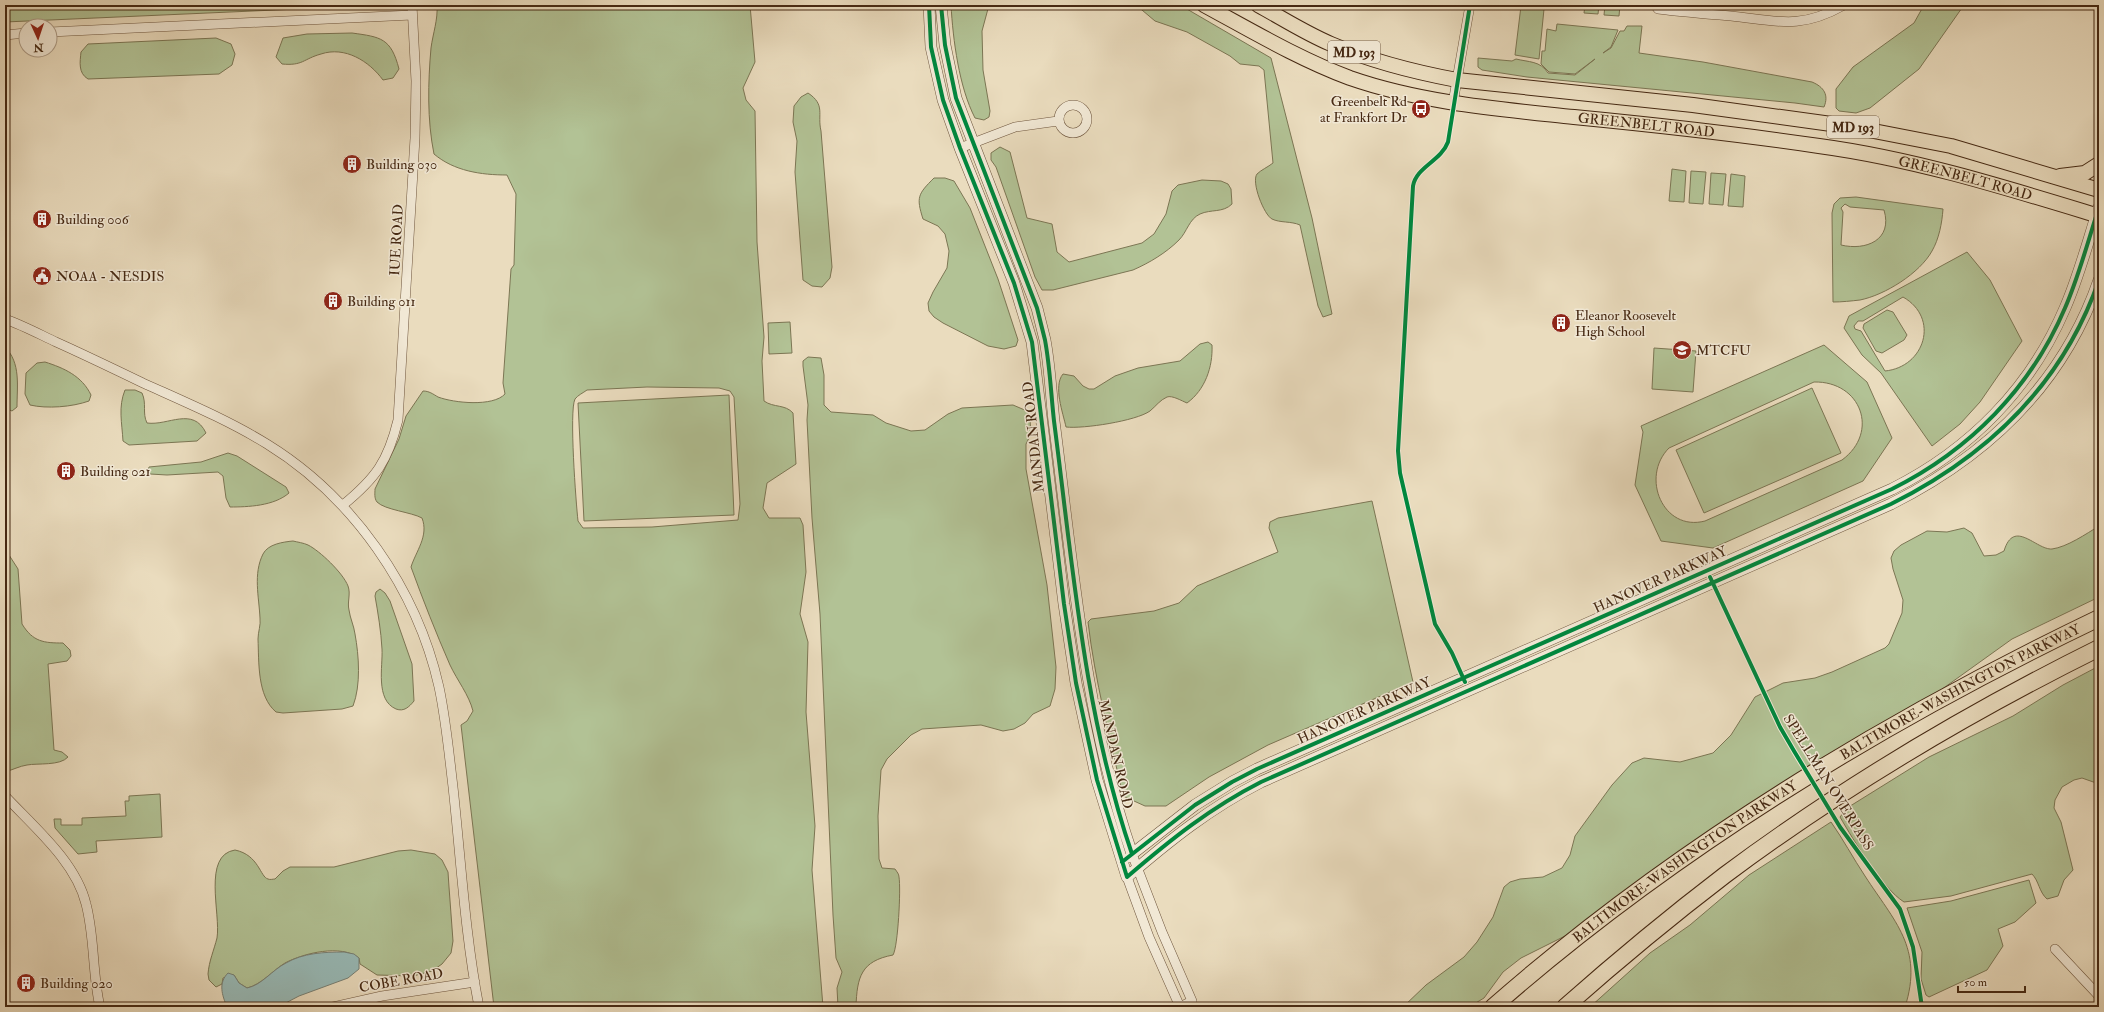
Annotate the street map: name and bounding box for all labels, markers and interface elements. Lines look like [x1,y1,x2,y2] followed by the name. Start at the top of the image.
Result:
[18,18,58,58] north arrow
[32,41,45,54] text: N
[1328,41,1380,63] road number: MD 193
[1320,93,1408,126] place label: Greenbelt Rd at Frankfort Dr
[1410,98,1432,120] bus stop icon: Greenbelt Rd at Frankfort Dr
[1577,109,1716,141] street label: GREENBELT ROAD
[1827,116,1879,138] road number: MD 193
[341,153,363,175] building icon: Building 030
[1897,153,2034,204] street label: GREENBELT ROAD
[366,156,437,173] place label: Building 030
[386,204,407,276] street label: IUE ROAD
[31,208,53,230] building icon: Building 006
[56,211,130,228] place label: Building 006
[31,265,53,287] public building icon: NOAA - NESDIS
[56,268,164,285] place label: NOAA - NESDIS
[322,290,344,312] building icon: Building 011
[347,293,415,310] place label: Building 011
[1575,307,1677,340] place label: Eleanor Roosevelt High School
[1550,312,1572,334] building icon: Eleanor Roosevelt High School
[1671,339,1693,361] school or university icon: MTCFU
[1696,342,1751,359] place label: MTCFU
[1019,380,1048,493] street label: MANDAN ROAD
[55,460,77,482] building icon: Building 021
[80,463,151,480] place label: Building 021
[1591,542,1730,617] street label: HANOVER PARKWAY
[1837,620,2083,764] street label: BALTIMORE-WASHINGTON PARKWAY
[1295,673,1434,748] street label: HANOVER PARKWAY
[1095,698,1136,810] street label: MANDAN ROAD
[1780,711,1878,854] street label: SPELLMAN OVERPASS
[1569,777,1801,946] street label: BALTIMORE-WASHINGTON PARKWAY
[358,965,444,996] street label: COBE ROAD
[1958,968,2025,994] scale bar
[15,972,37,994] building icon: Building 020
[40,975,113,992] place label: Building 020
[1964,975,1988,990] text: 50 m

